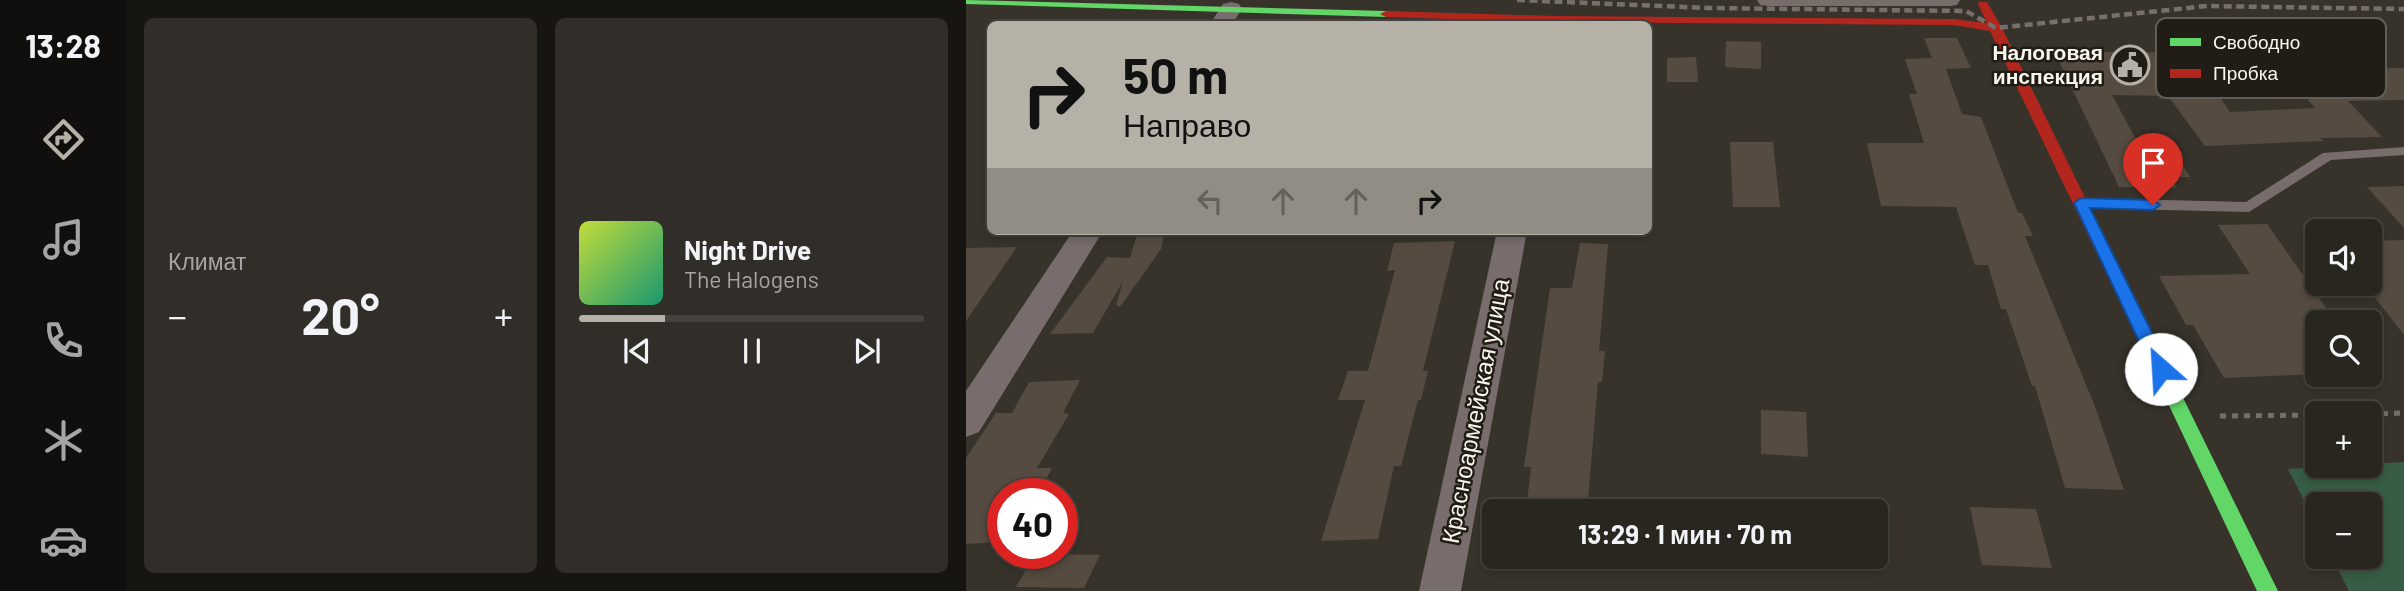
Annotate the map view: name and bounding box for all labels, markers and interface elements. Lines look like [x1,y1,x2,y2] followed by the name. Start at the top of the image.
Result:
[2156,18,2386,98] legend
[25,26,101,64] text: 13:28
[2213,30,2300,53] text: Свободно
[1992,39,2103,88] place label: Налоговая инспекция
[2109,44,2151,86] public building icon: Налоговая инспекция
[1123,45,1228,104] text: 50 m
[1008,49,1099,140] icon: right
[2213,61,2278,84] text: Пробка
[1123,105,1251,143] text: Направо
[39,115,88,164] icon: directions
[2123,133,2183,205] pin
[2134,144,2172,182] icon: arrive
[1191,182,1229,220] icon: left
[1264,182,1302,220] icon: ahead
[1337,182,1375,220] icon: ahead
[1410,182,1448,220] icon: right
[39,215,88,264] icon: music
[2305,219,2382,569] map controls
[2305,219,2382,296] button: sound
[684,234,811,265] text: Night Drive
[168,247,246,275] text: Климат
[684,265,819,293] text: The Halogens
[1435,275,1515,546] street label: Красноармейская улица
[301,283,380,345] text: 20°
[168,292,187,338] text: −
[494,292,513,338] text: +
[2305,310,2382,387] button: search
[39,316,88,365] icon: phone
[618,332,656,370] icon: previous
[733,332,771,370] icon: pause
[848,332,886,370] icon: next
[2124,332,2198,406] position arrow
[2305,401,2382,478] button: +
[39,416,88,465] icon: climate
[987,478,1078,569] speed limit sign: 40
[2305,492,2382,569] button: −
[39,516,88,565] icon: car
[1578,518,1792,549] text: 13:29 · 1 мин · 70 m

